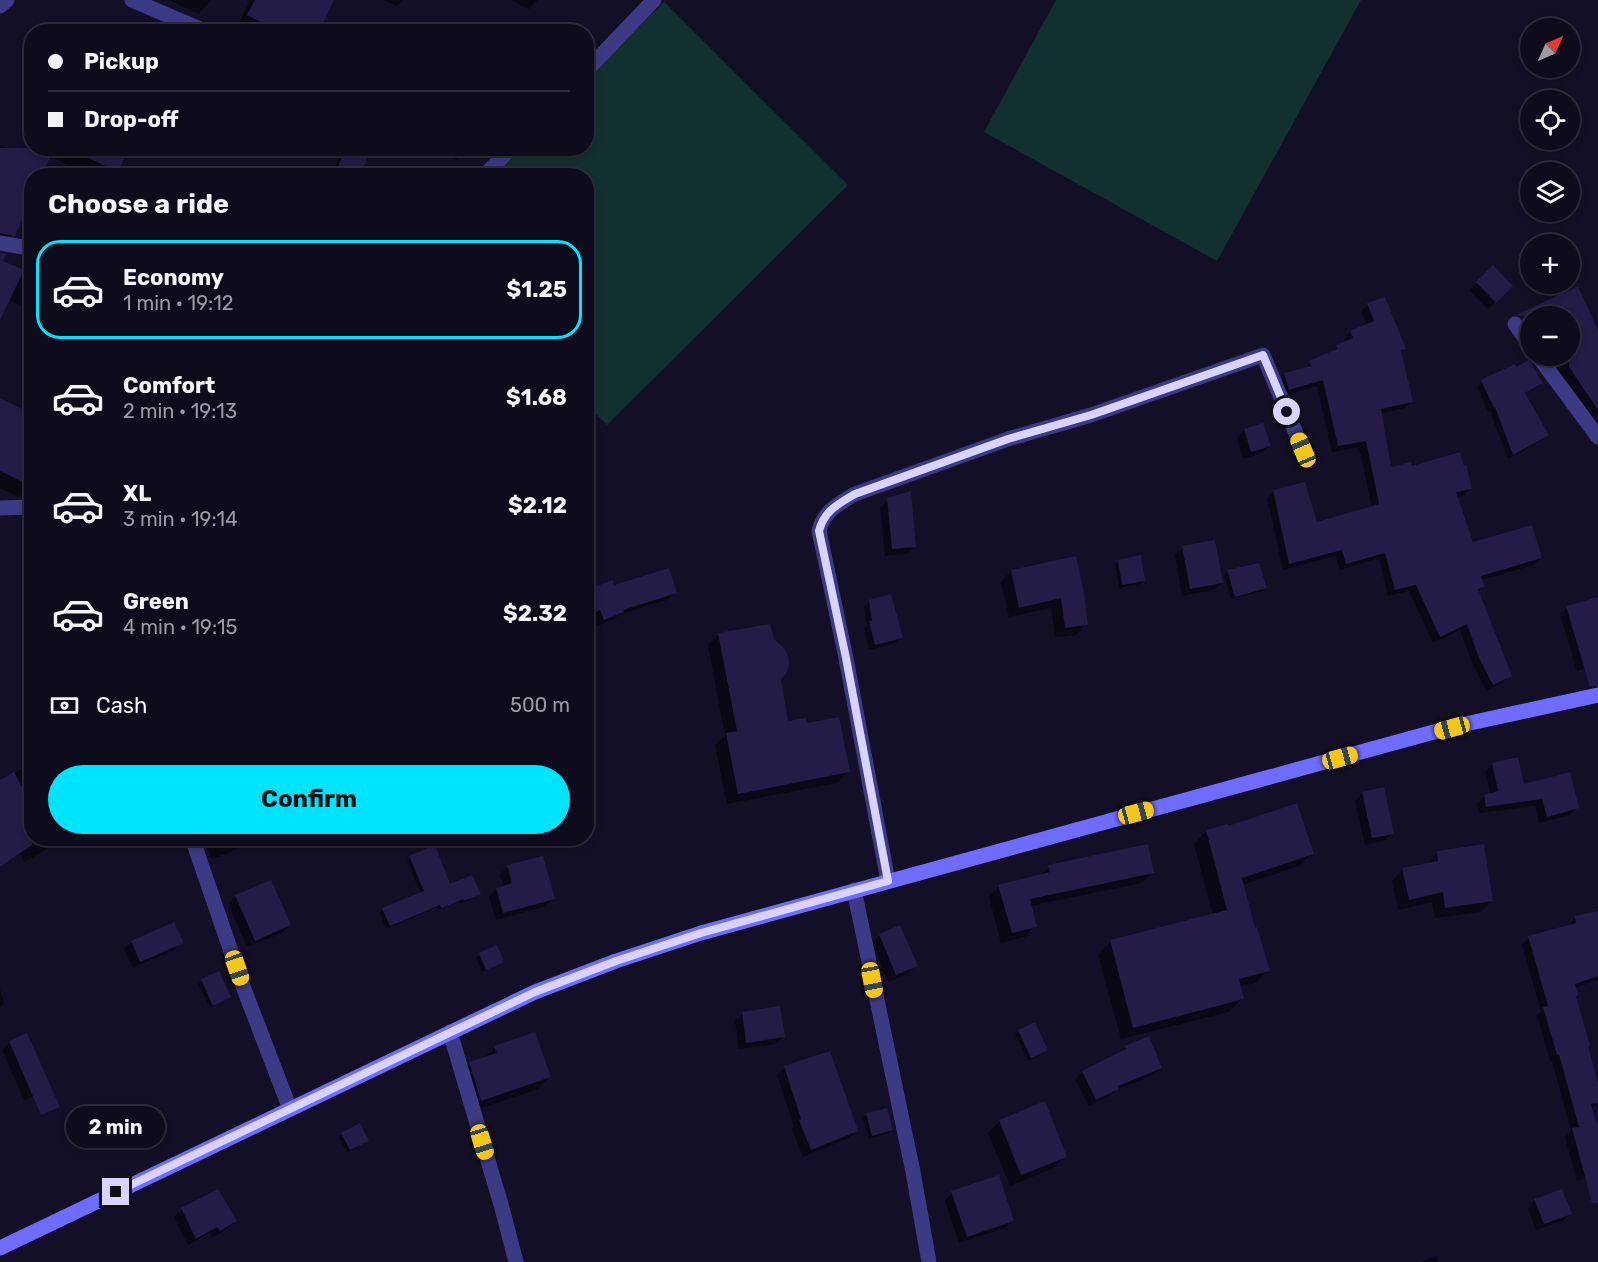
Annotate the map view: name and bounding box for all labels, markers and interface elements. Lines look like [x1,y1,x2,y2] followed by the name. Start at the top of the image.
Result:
[1520,18,1580,78] north arrow
[1520,18,1580,366] map controls
[84,48,159,75] text: Pickup
[1520,90,1580,150] button: locate
[84,106,179,133] text: Drop-off
[1520,162,1580,222] button: layers
[48,188,229,220] text: Choose a ride
[1520,234,1580,294] button: +
[51,263,105,317] icon: car
[123,264,224,291] text: Economy
[507,276,567,303] text: $1.25
[123,291,233,315] text: 1 min · 19:12
[1520,306,1580,366] button: −
[51,371,105,425] icon: car
[123,372,215,399] text: Comfort
[506,384,567,411] text: $1.68
[1273,398,1300,425] route start
[123,399,237,423] text: 2 min · 19:13
[1288,430,1318,470] car
[51,479,105,533] icon: car
[123,480,151,507] text: XL
[508,492,567,519] text: $2.12
[123,507,238,531] text: 3 min · 19:14
[51,587,105,641] icon: car
[123,588,189,615] text: Green
[503,600,567,627] text: $2.32
[123,615,237,639] text: 4 min · 19:15
[48,689,81,722] icon: cash
[96,692,147,719] text: Cash
[510,693,570,717] text: 500 m
[1432,715,1472,741] car
[1320,745,1360,771] car
[48,765,570,834] button: Confirm
[1116,800,1156,826] car
[223,948,251,988] car
[860,961,884,999] car
[66,1105,166,1147] callout: 2 min
[88,1115,143,1139] text: 2 min
[468,1122,496,1162] car
[102,1178,129,1205] route end

